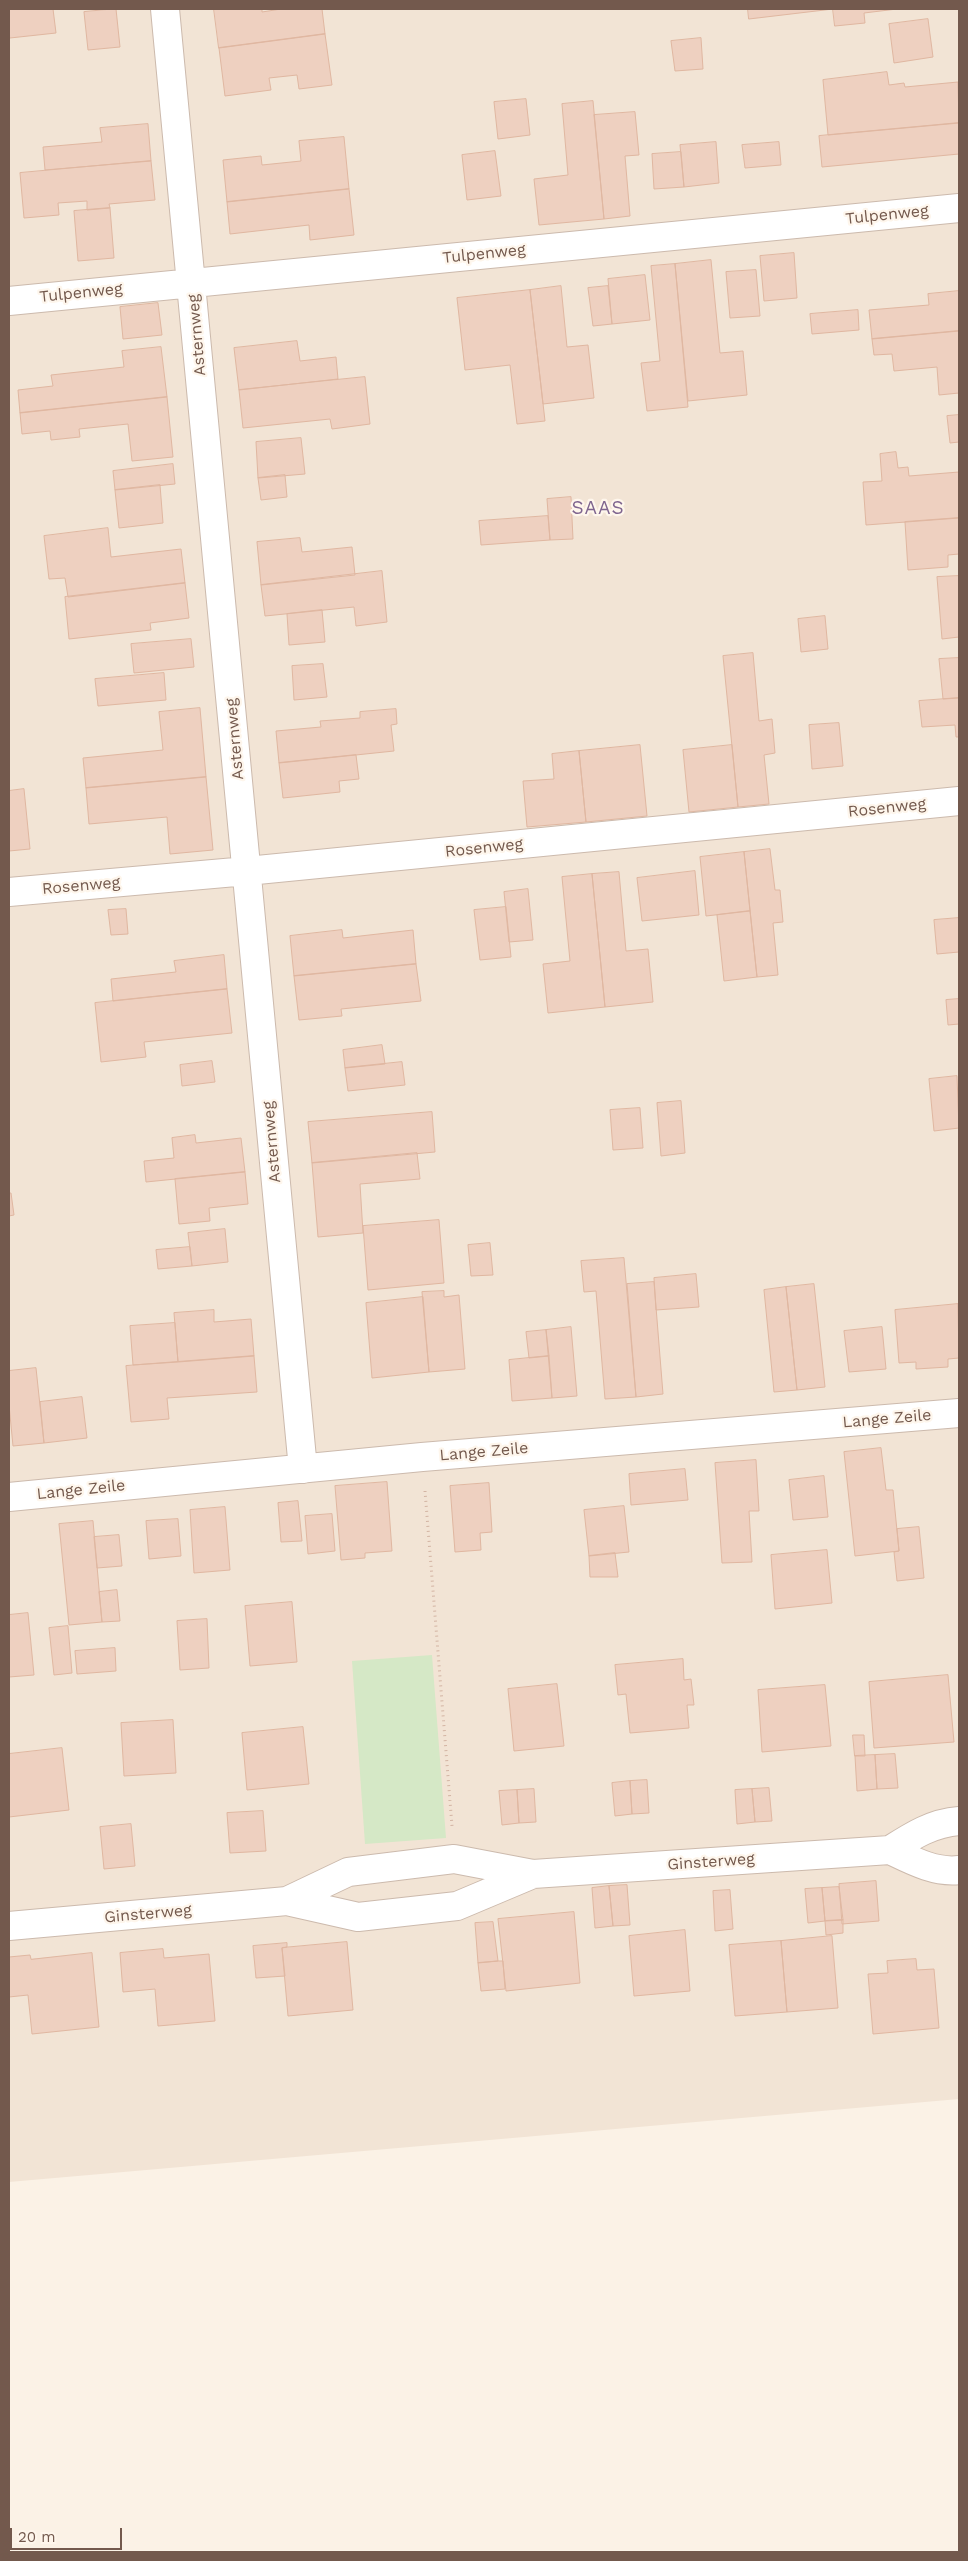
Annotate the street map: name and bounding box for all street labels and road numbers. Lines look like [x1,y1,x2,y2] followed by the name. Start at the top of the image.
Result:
[845,201,929,229] street label: Tulpenweg
[442,240,526,268] street label: Tulpenweg
[39,279,123,307] street label: Tulpenweg
[184,293,210,377] street label: Asternweg
[222,697,248,781] street label: Asternweg
[847,794,927,822] street label: Rosenweg
[444,834,524,862] street label: Rosenweg
[41,873,121,899] street label: Rosenweg
[259,1100,285,1184] street label: Asternweg
[842,1406,932,1432] street label: Lange Zeile
[439,1439,529,1465] street label: Lange Zeile
[36,1476,126,1504] street label: Lange Zeile
[667,1849,755,1875] street label: Ginsterweg
[104,1901,192,1927] street label: Ginsterweg

